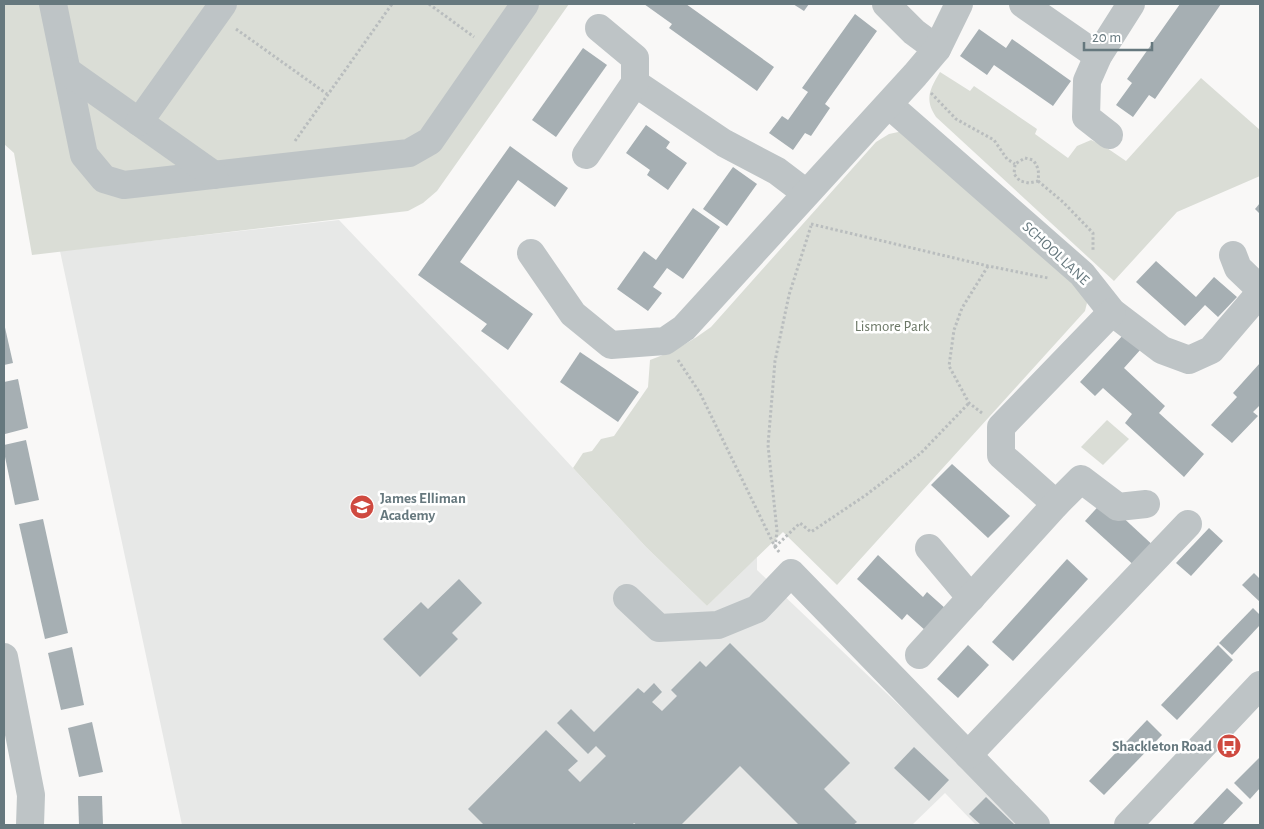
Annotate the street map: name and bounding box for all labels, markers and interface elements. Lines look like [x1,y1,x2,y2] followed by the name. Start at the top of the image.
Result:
[1084,20,1152,52] scale bar
[1092,30,1121,45] text: 20 m
[1019,219,1092,288] street label: SCHOOL LANE
[855,319,930,334] park label: Lismore Park
[380,491,466,523] place label: James Elliman Academy
[349,494,375,520] school or university icon: James Elliman Academy
[1216,733,1242,759] bus stop icon: Shackleton Road
[1112,739,1212,754] place label: Shackleton Road

